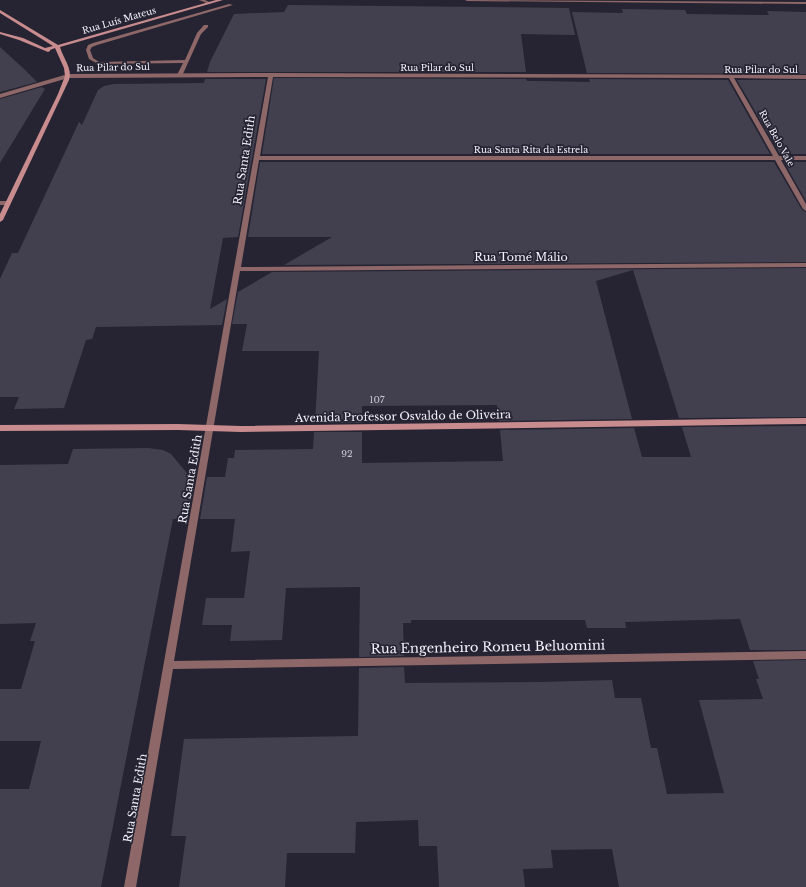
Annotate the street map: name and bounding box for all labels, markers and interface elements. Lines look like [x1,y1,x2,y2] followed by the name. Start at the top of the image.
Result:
[81,4,157,36] street label: Rua Luís Mateus
[76,61,150,73] street label: Rua Pilar do Sul
[400,62,474,73] street label: Rua Pilar do Sul
[724,64,798,75] street label: Rua Pilar do Sul
[757,108,797,168] street label: Rua Belo Vale
[230,114,258,206] street label: Rua Santa Edith
[474,144,588,155] street label: Rua Santa Rita da Estrela
[474,250,568,264] street label: Rua Tomé Málio
[370,394,385,405] house number: 107
[294,407,512,425] street label: Avenida Professor Osvaldo de Oliveira
[175,433,205,525] street label: Rua Santa Edith
[341,448,353,459] house number: 92
[371,636,606,658] street label: Rua Engenheiro Romeu Beluomini
[120,752,150,844] street label: Rua Santa Edith

